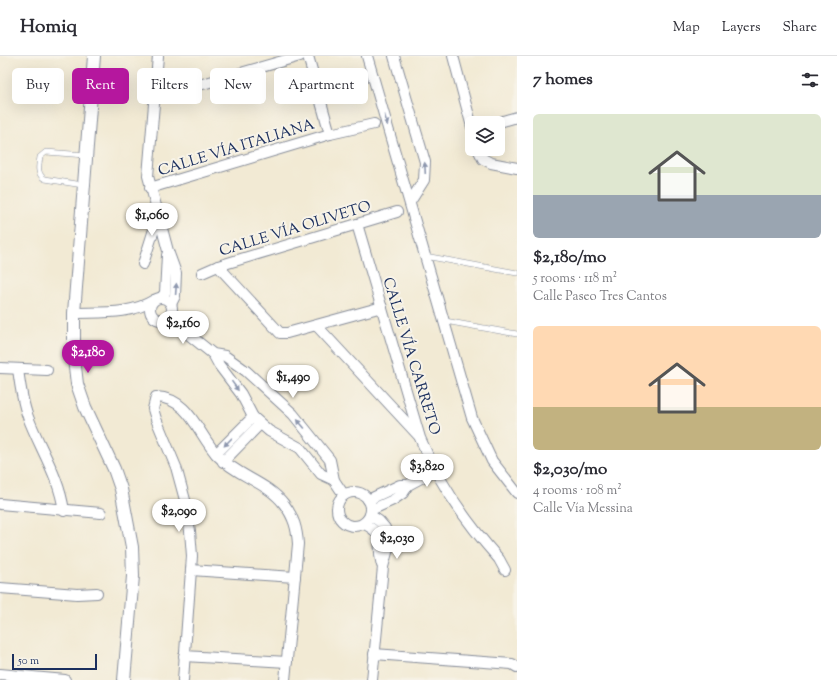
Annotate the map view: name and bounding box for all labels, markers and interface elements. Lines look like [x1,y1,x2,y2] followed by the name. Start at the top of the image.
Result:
[20,14,77,41] text: Homiq
[673,18,700,38] text: Map
[722,18,760,38] text: Layers
[782,18,817,38] text: Share
[12,68,64,104] chip: Buy
[72,68,129,104] chip: Rent
[137,68,202,104] chip: Filters
[210,68,266,104] chip: New
[274,68,368,104] chip: Apartment
[533,68,593,92] text: 7 homes
[799,69,821,91] icon: filters
[155,114,317,182] street label: CALLE VÍA ITALIANA
[383,115,389,127] one-way arrow
[465,116,505,156] map controls
[465,116,505,156] button: layers
[641,140,713,212] icon: home
[421,161,428,174] one-way arrow
[217,195,374,263] street label: CALLE VÍA OLIVETO
[119,203,185,237] pin: $1,060
[135,207,169,225] text: $1,060
[533,246,606,270] text: $2,180/mo
[533,270,617,288] text: 5 rooms · 118 m²
[377,275,446,438] street label: CALLE VÍA CARRETO
[172,283,179,295] one-way arrow
[533,288,667,306] text: Calle Paseo Tres Cantos
[150,311,216,345] pin: $2,160
[166,315,200,333] text: $2,160
[55,340,121,374] pin: $2,180
[71,344,105,362] text: $2,180
[641,352,713,424] icon: home
[260,365,326,399] pin: $1,490
[276,369,310,387] text: $1,490
[231,380,239,391] one-way arrow
[296,418,305,429] one-way arrow
[223,437,233,447] one-way arrow
[394,454,460,488] pin: $3,820
[410,458,444,476] text: $3,820
[533,458,607,482] text: $2,030/mo
[533,482,622,500] text: 4 rooms · 108 m²
[146,499,212,533] pin: $2,090
[533,500,633,518] text: Calle Vía Messina
[161,503,197,521] text: $2,090
[364,526,430,560] pin: $2,030
[380,530,414,548] text: $2,030
[12,652,97,671] scale bar
[18,653,39,669] text: 50 m

